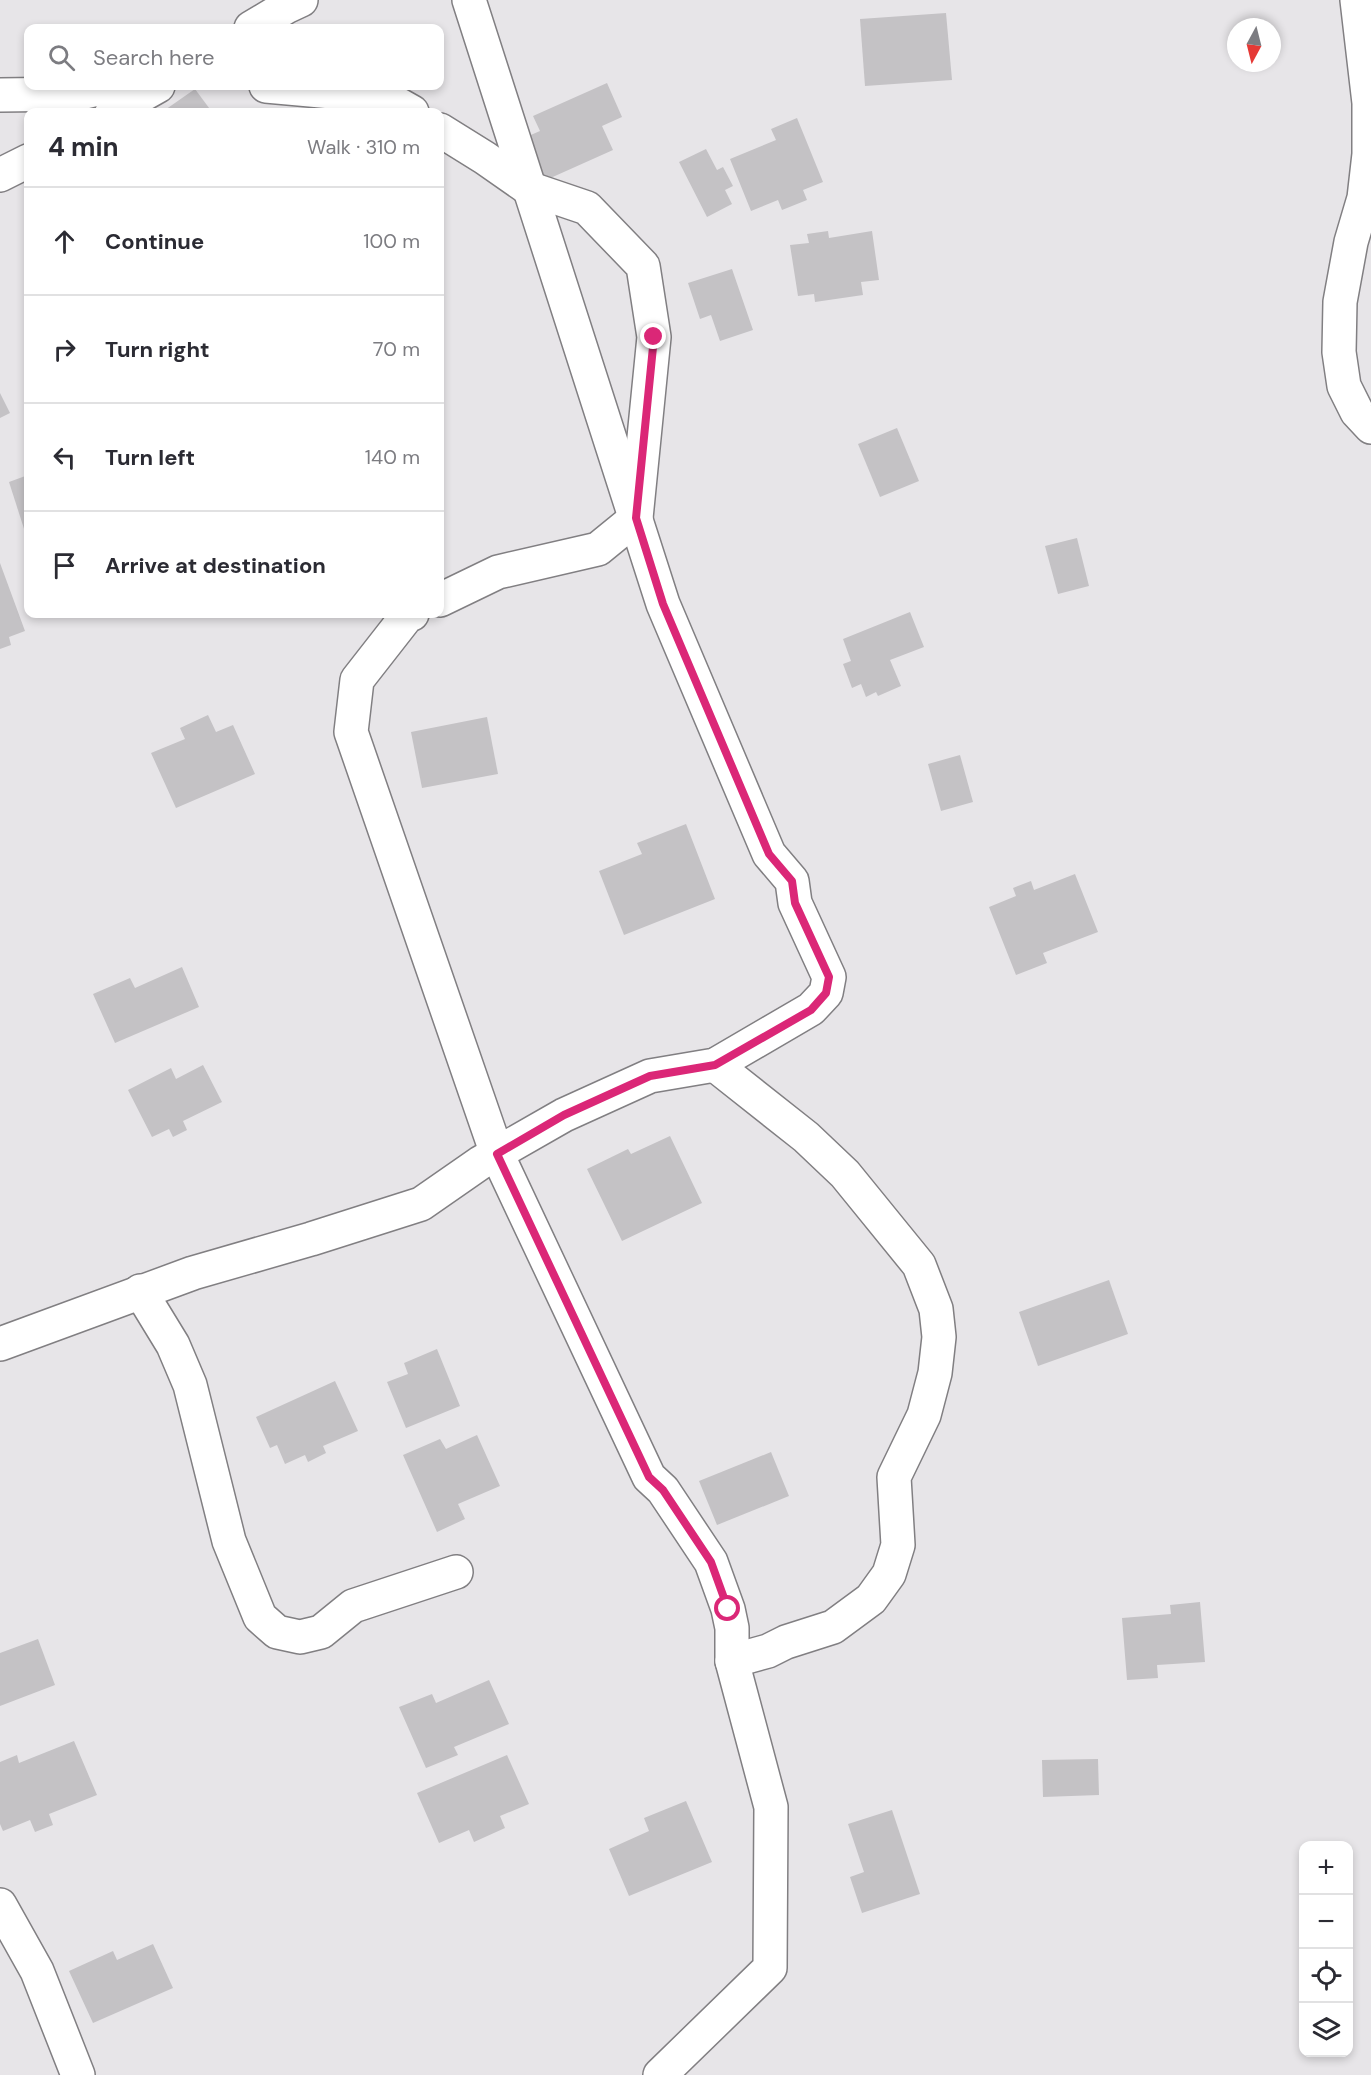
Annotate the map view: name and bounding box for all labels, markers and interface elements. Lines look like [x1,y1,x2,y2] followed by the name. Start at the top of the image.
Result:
[1227,18,1281,72] north arrow
[24,24,444,90] search box
[45,41,78,74] icon: search
[93,43,214,72] text: Search here
[48,130,119,164] text: 4 min
[307,134,420,160] text: Walk · 310 m
[48,225,81,258] icon: ahead
[105,227,204,256] text: Continue
[363,228,420,254] text: 100 m
[640,323,666,349] route end
[48,333,81,366] icon: right
[105,335,210,364] text: Turn right
[373,336,420,362] text: 70 m
[48,441,81,474] icon: left
[105,443,195,472] text: Turn left
[365,444,420,470] text: 140 m
[48,549,81,582] icon: arrive
[105,551,326,580] text: Arrive at destination
[714,1595,740,1621] route start
[1299,1841,1353,2057] map controls
[1299,1841,1353,1895] button: +
[1299,1895,1353,1949] button: −
[1299,1949,1353,2003] button: locate
[1299,2003,1353,2057] button: layers

